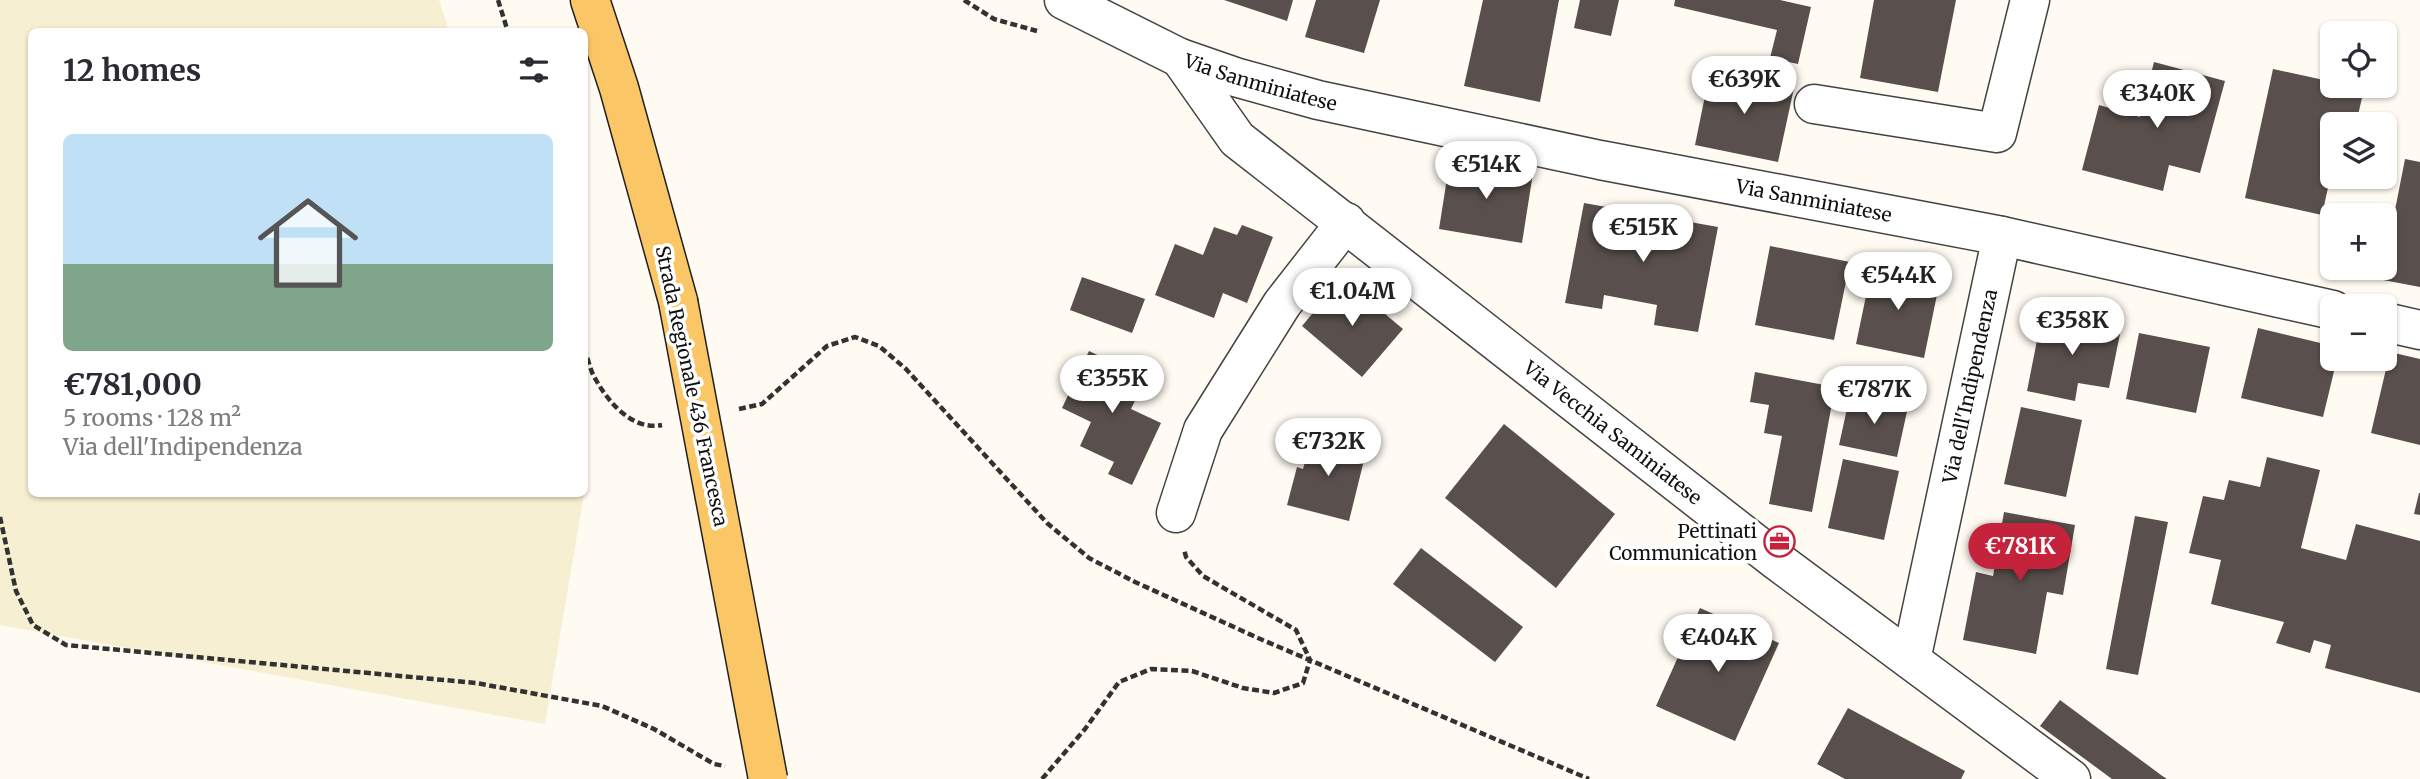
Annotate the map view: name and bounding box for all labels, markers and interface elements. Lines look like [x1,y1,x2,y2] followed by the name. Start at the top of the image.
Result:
[2320,21,2397,371] map controls
[2320,21,2397,98] button: locate
[1180,48,1339,116] street label: Via Sanminiatese
[63,51,201,89] text: 12 homes
[515,51,553,89] icon: filters
[1695,57,1793,116] pin: €639K
[1708,64,1780,93] text: €639K
[2108,71,2206,130] pin: €340K
[2119,78,2195,107] text: €340K
[2320,112,2397,189] button: layers
[1437,142,1535,201] pin: €514K
[1451,149,1521,178] text: €514K
[1733,174,1894,227] street label: Via Sanminiatese
[245,180,371,306] icon: home
[2320,203,2397,280] button: +
[1594,204,1692,264] pin: €515K
[1608,212,1678,241] text: €515K
[651,244,733,528] street label: Strada Regionale 436 Francesca
[1849,252,1947,312] pin: €544K
[1860,260,1936,289] text: €544K
[1295,268,1409,328] pin: €1.04M
[1309,276,1395,305] text: €1.04M
[1937,287,2002,487] street label: Via dell'Indipendenza
[2320,294,2397,371] button: −
[2023,298,2121,357] pin: €358K
[2035,305,2109,334] text: €358K
[1518,355,1707,510] street label: Via Vecchia Saminiatese
[1063,356,1161,415] pin: €355K
[1076,363,1148,392] text: €355K
[63,365,202,403] text: €781,000
[1825,366,1923,426] pin: €787K
[1837,374,1911,403] text: €787K
[63,403,241,432] text: 5 rooms · 128 m²
[1279,419,1377,478] pin: €732K
[1291,426,1365,455] text: €732K
[63,432,303,461] text: Via dell'Indipendenza
[1609,519,1757,565] place label: Pettinati Communication
[1971,524,2069,583] pin: €781K
[1763,525,1797,559] office icon: Pettinati Communication
[1984,531,2056,560] text: €781K
[1669,614,1767,674] pin: €404K
[1679,622,1757,651] text: €404K

